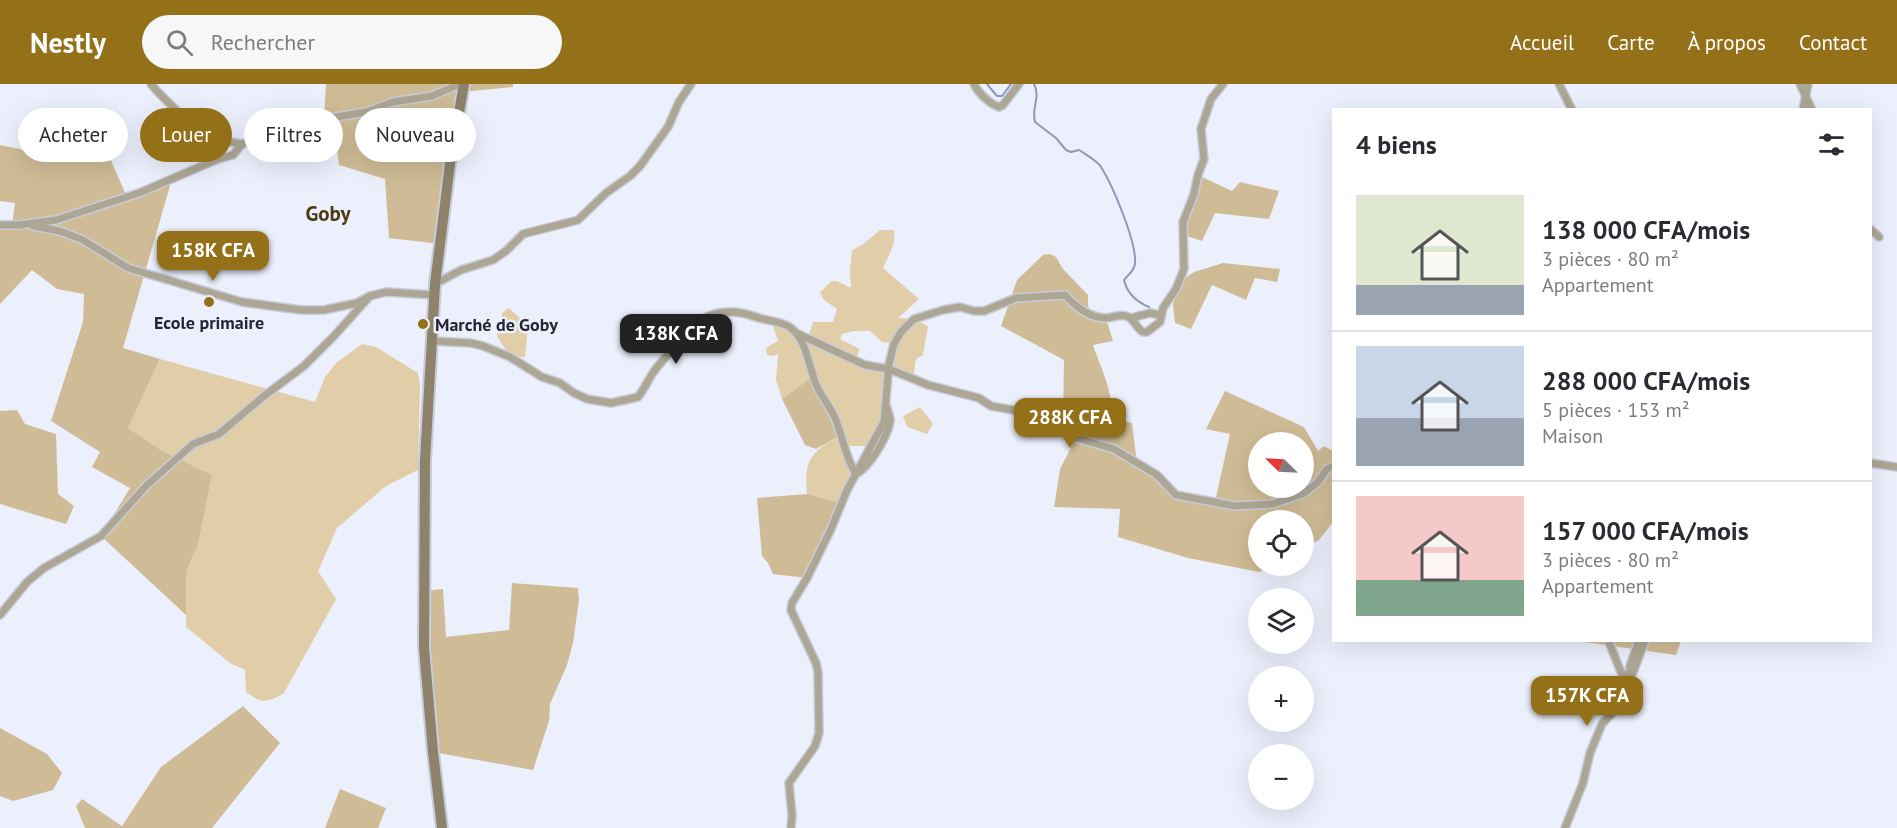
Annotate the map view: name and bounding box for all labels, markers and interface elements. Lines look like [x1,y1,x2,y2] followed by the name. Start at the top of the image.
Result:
[142,15,562,69] search box
[30,24,106,61] text: Nestly
[163,26,196,59] icon: search
[211,28,315,56] text: Rechercher
[1510,29,1574,56] text: Accueil
[1607,29,1655,56] text: Carte
[1688,29,1766,56] text: À propos
[1799,29,1867,56] text: Contact
[18,108,128,162] chip: Acheter
[140,108,232,162] chip: Louer
[244,108,343,162] chip: Filtres
[355,108,476,162] chip: Nouveau
[1356,128,1437,161] text: 4 biens
[1815,128,1848,161] icon: filters
[305,200,352,227] district label: Goby
[1542,213,1750,246] text: 138 000 CFA/mois
[1404,219,1476,291] icon: home
[151,231,275,282] pin: 158K CFA
[171,237,255,263] text: 158K CFA
[1542,246,1679,272] text: 3 pièces · 80 m²
[1542,272,1654,298] text: Appartement
[202,295,216,309] marker: Ecole primaire
[154,311,264,334] place label: Ecole primaire
[435,313,558,336] place label: Marché de Goby
[614,314,738,365] pin: 138K CFA
[416,317,430,331] marker: Marché de Goby
[634,320,718,346] text: 138K CFA
[1542,364,1750,397] text: 288 000 CFA/mois
[1404,370,1476,442] icon: home
[1542,397,1690,423] text: 5 pièces · 153 m²
[1008,398,1132,449] pin: 288K CFA
[1028,404,1112,430] text: 288K CFA
[1542,423,1603,449] text: Maison
[1248,432,1314,498] north arrow
[1248,432,1314,810] map controls
[1248,510,1314,576] button: locate
[1542,514,1749,547] text: 157 000 CFA/mois
[1404,520,1476,592] icon: home
[1542,547,1679,573] text: 3 pièces · 80 m²
[1542,573,1654,599] text: Appartement
[1248,588,1314,654] button: layers
[1248,666,1314,732] button: +
[1525,676,1649,727] pin: 157K CFA
[1545,682,1629,708] text: 157K CFA
[1248,744,1314,810] button: −

